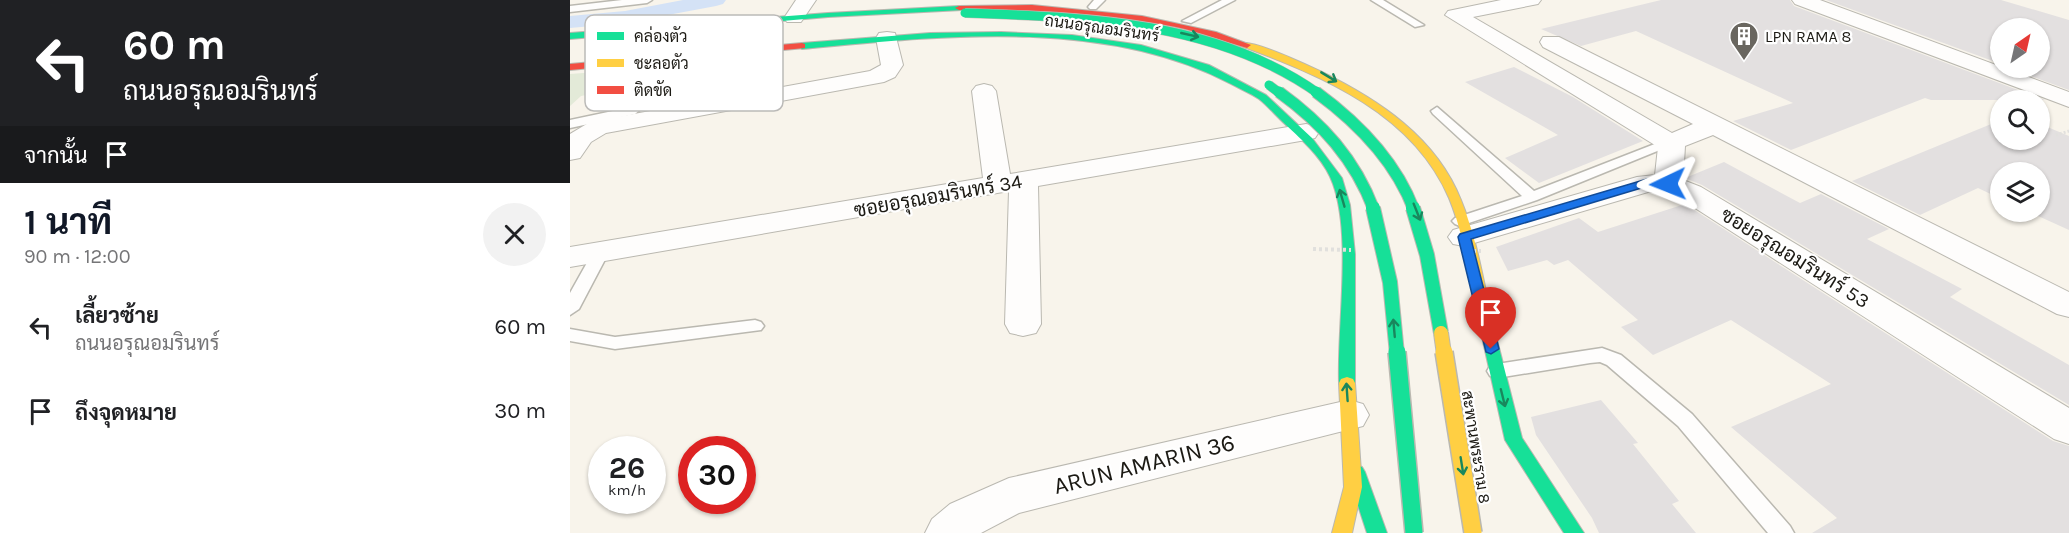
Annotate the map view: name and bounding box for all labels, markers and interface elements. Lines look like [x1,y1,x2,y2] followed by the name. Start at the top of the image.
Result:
[1043,8,1161,47] street label: ถนนอรุณอมรินทร์
[585,15,783,111] legend
[1990,18,2050,78] north arrow
[1990,18,2050,222] map controls
[123,20,226,70] text: 60 m
[1728,20,1760,62] building icon: LPN RAMA 8
[24,24,102,102] icon: left
[634,26,688,46] text: คล่องตัว
[1765,27,1851,46] place label: LPN RAMA 8
[1179,30,1199,41] one-way arrow
[634,53,689,73] text: ชะลอตัว
[1320,71,1337,83] one-way arrow
[123,75,318,107] text: ถนนอรุณอมรินทร์
[634,80,672,100] text: ติดขัด
[1990,90,2050,150] button: search
[100,138,133,171] icon: arrive
[24,143,88,169] text: จากนั้น
[1636,152,1700,216] position arrow
[1990,162,2050,222] button: layers
[852,167,1024,224] street label: ซอยอรุณอมรินทร์ 34
[1336,189,1347,208] one-way arrow
[1715,200,1875,315] street label: ซอยอรุณอมรินทร์ 53
[24,201,112,243] text: 1 นาที
[1412,202,1423,221] one-way arrow
[483,203,546,266] button: close
[24,245,131,268] text: 90 m · 12:00
[1465,287,1516,349] pin
[1474,296,1507,329] icon: arrive
[75,303,159,329] text: เลี้ยวซ้าย
[24,311,57,344] icon: left
[495,314,546,340] text: 60 m
[1388,319,1399,339] one-way arrow
[75,332,219,355] text: ถนนอรุณอมรินทร์
[1341,383,1352,403] one-way arrow
[1498,388,1510,407] one-way arrow
[1458,389,1494,505] street label: สะพานพระราม 8
[24,395,57,428] icon: arrive
[494,398,546,424] text: 30 m
[75,400,177,426] text: ถึงจุดหมาย
[1051,428,1237,500] street label: ARUN AMARIN 36
[678,436,756,514] speed limit sign: 30
[609,450,645,486] text: 26
[1457,455,1468,475] one-way arrow
[608,481,646,499] text: km/h

